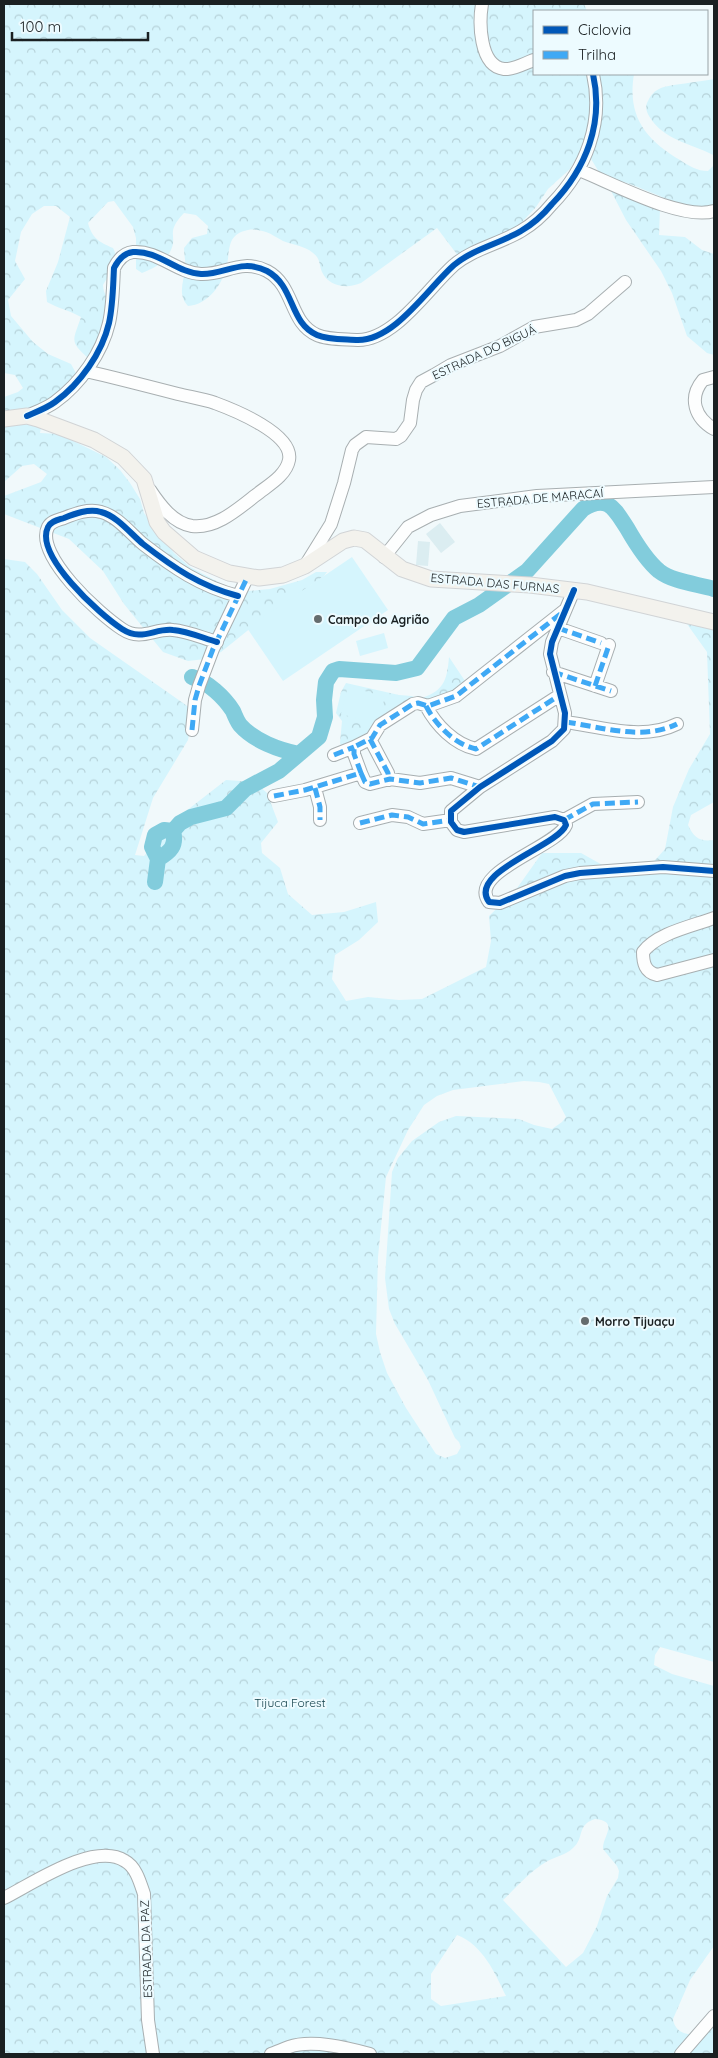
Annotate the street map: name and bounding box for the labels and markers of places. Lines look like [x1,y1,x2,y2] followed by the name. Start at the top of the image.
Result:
[328,612,430,627] place label: Campo do Agrião
[312,613,324,625] marker: Campo do Agrião
[595,1314,675,1329] place label: Morro Tijuaçu
[579,1315,591,1327] marker: Morro Tijuaçu

